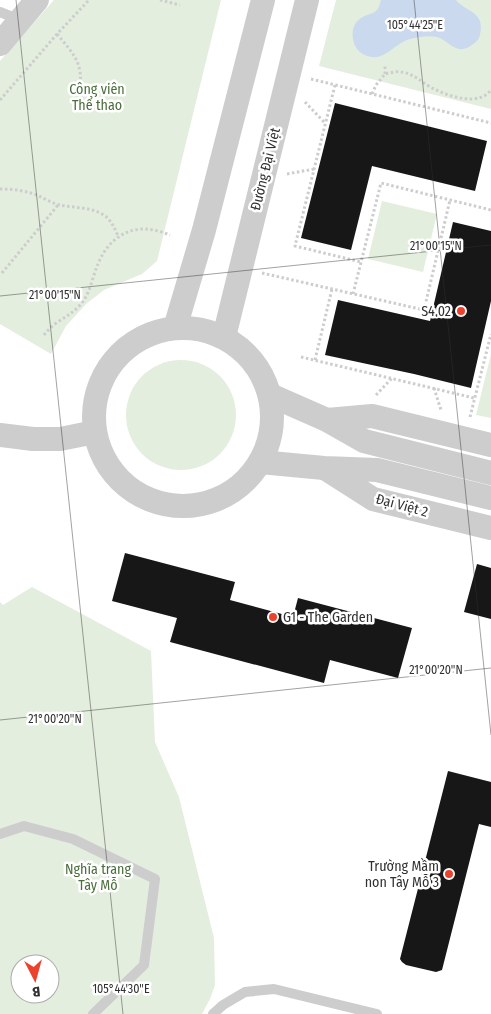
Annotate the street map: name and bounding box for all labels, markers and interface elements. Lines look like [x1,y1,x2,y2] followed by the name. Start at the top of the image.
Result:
[387,18,443,32] text: 105°44'25"E
[69,81,125,114] park label: Công viên Thể thao
[247,126,284,212] street label: Đường Đại Việt
[410,239,462,253] text: 21°00'15"N
[29,288,81,302] text: 21°00'15"N
[421,303,451,320] place label: S4.02
[455,305,467,317] marker: S4.02
[374,490,430,521] street label: Đại Việt 2
[283,609,373,626] place label: G1 - The Garden
[267,611,279,623] marker: G1 - The Garden
[409,663,463,677] text: 21°00'20"N
[28,712,82,726] text: 21°00'20"N
[365,857,439,891] place label: Trường Mầm non Tây Mỗ 3
[65,861,131,894] park label: Nghĩa trang Tây Mỗ
[443,868,455,880] marker: Trường Mầm non Tây Mỗ 3
[10,954,60,1004] north arrow
[92,982,150,996] text: 105°44'30"E
[31,983,41,1000] text: B

